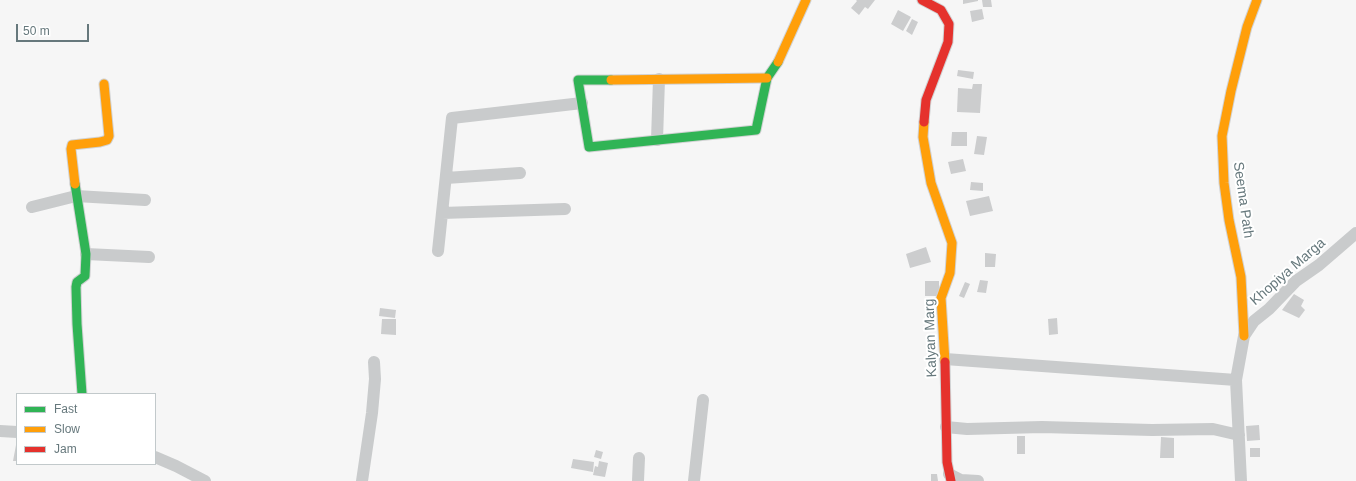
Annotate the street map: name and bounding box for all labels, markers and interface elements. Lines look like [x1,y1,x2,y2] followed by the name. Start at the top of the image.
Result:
[18,16,91,42] scale bar
[23,24,50,38] text: 50 m
[1229,161,1257,239] street label: Seema Path
[1247,235,1329,309] street label: Khopiya Marga
[921,298,941,378] street label: Kalyan Marg
[16,393,156,465] legend
[54,402,77,416] text: Fast
[54,422,80,436] text: Slow
[54,442,77,456] text: Jam

